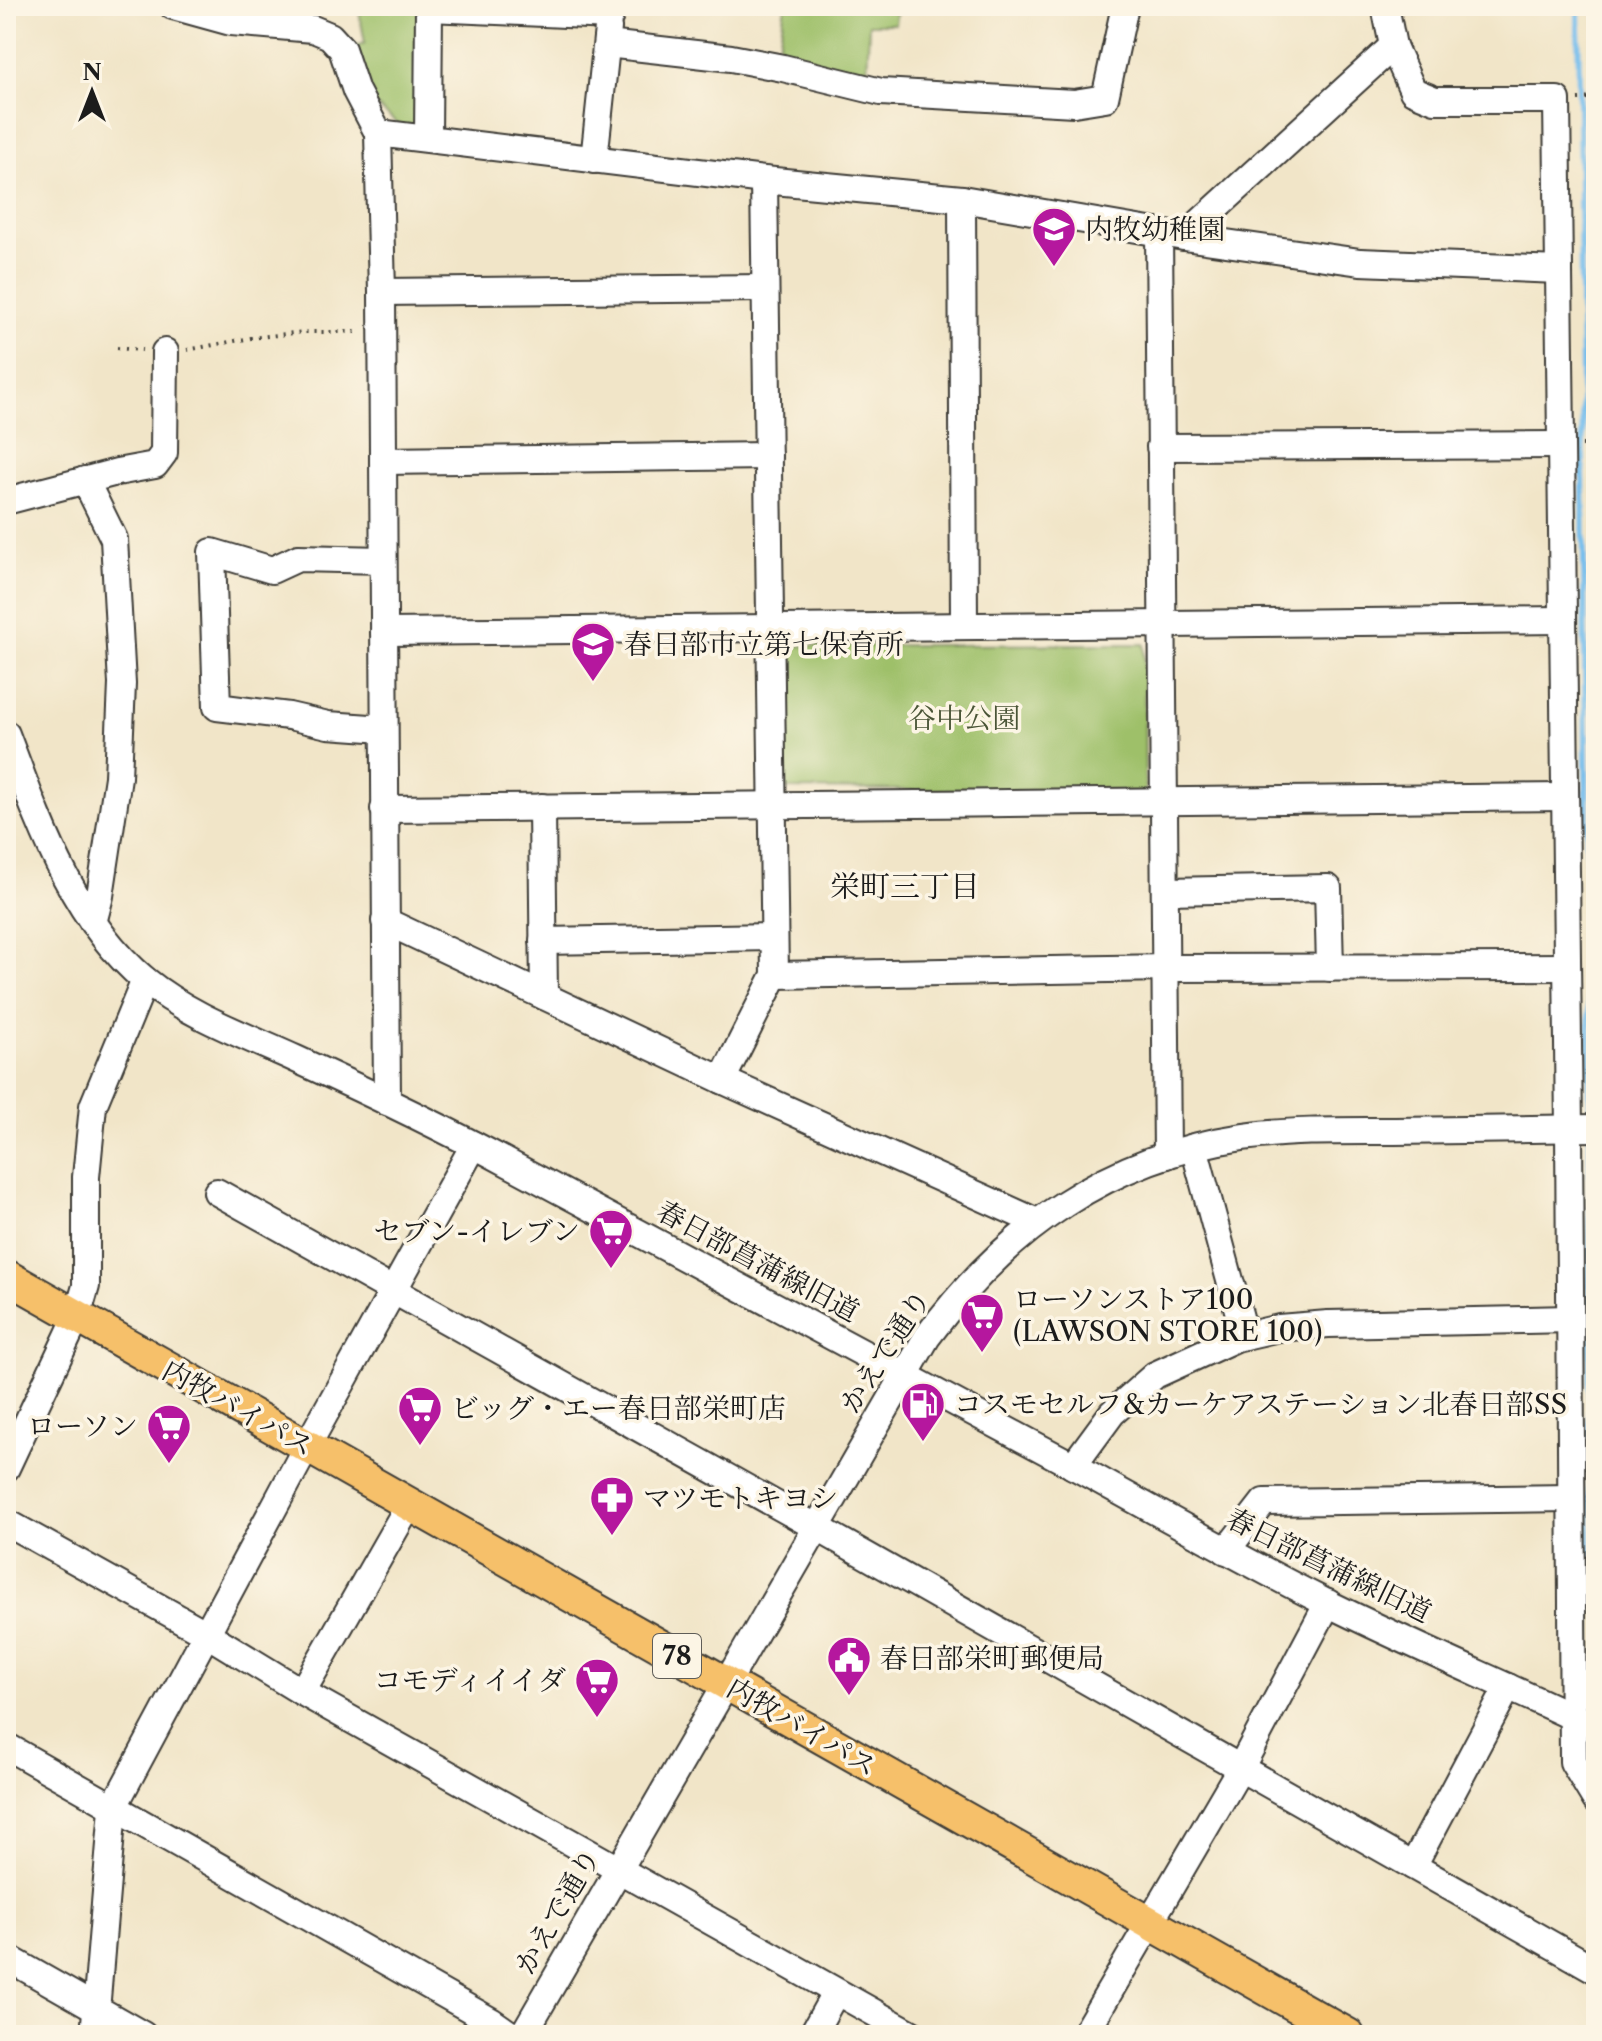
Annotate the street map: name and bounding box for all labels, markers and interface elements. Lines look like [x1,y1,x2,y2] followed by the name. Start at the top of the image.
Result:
[52,52,132,132] north arrow
[82,59,102,86] text: N
[1030,205,1078,268] school or university icon: 内牧幼稚園
[1085,212,1225,246] place label: 内牧幼稚園
[569,620,617,683] school or university icon: 春日部市立第七保育所
[624,627,904,661] place label: 春日部市立第七保育所
[908,701,1020,735] park label: 谷中公園
[830,868,980,905] district label: 栄町三丁目
[651,1193,865,1329] street label: 春日部菖蒲線旧道
[587,1207,635,1270] supermarket icon: セブン-イレブン
[373,1214,580,1248] place label: セブン-イレブン
[1013,1282,1323,1348] place label: ローソンストア100 (LAWSON STORE 100)
[833,1283,937,1419] street label: かえで通り
[958,1291,1006,1354] supermarket icon: ローソンストア100 (LAWSON STORE 100)
[157,1353,319,1463] street label: 内牧バイパス
[899,1380,947,1443] fuel station icon: コスモセルフ&カーケアステーション北春日部SS
[396,1384,444,1447] supermarket icon: ビッグ・エー春日部栄町店
[954,1387,1567,1421] place label: コスモセルフ&カーケアステーション北春日部SS
[451,1391,786,1425] place label: ビッグ・エー春日部栄町店
[145,1402,193,1465] supermarket icon: ローソン
[27,1409,138,1443] place label: ローソン
[588,1474,636,1537] pharmacy icon: マツモトキヨシ
[643,1481,838,1515] place label: マツモトキヨシ
[1221,1501,1437,1629] street label: 春日部菖蒲線旧道
[653,1634,701,1678] road number: 78
[825,1634,873,1697] public building icon: 春日部栄町郵便局
[880,1641,1104,1675] place label: 春日部栄町郵便局
[573,1656,621,1719] supermarket icon: コモディイイダ
[374,1663,566,1697] place label: コモディイイダ
[721,1670,883,1784] street label: 内牧バイパス
[507,1842,607,1980] street label: かえで通り

